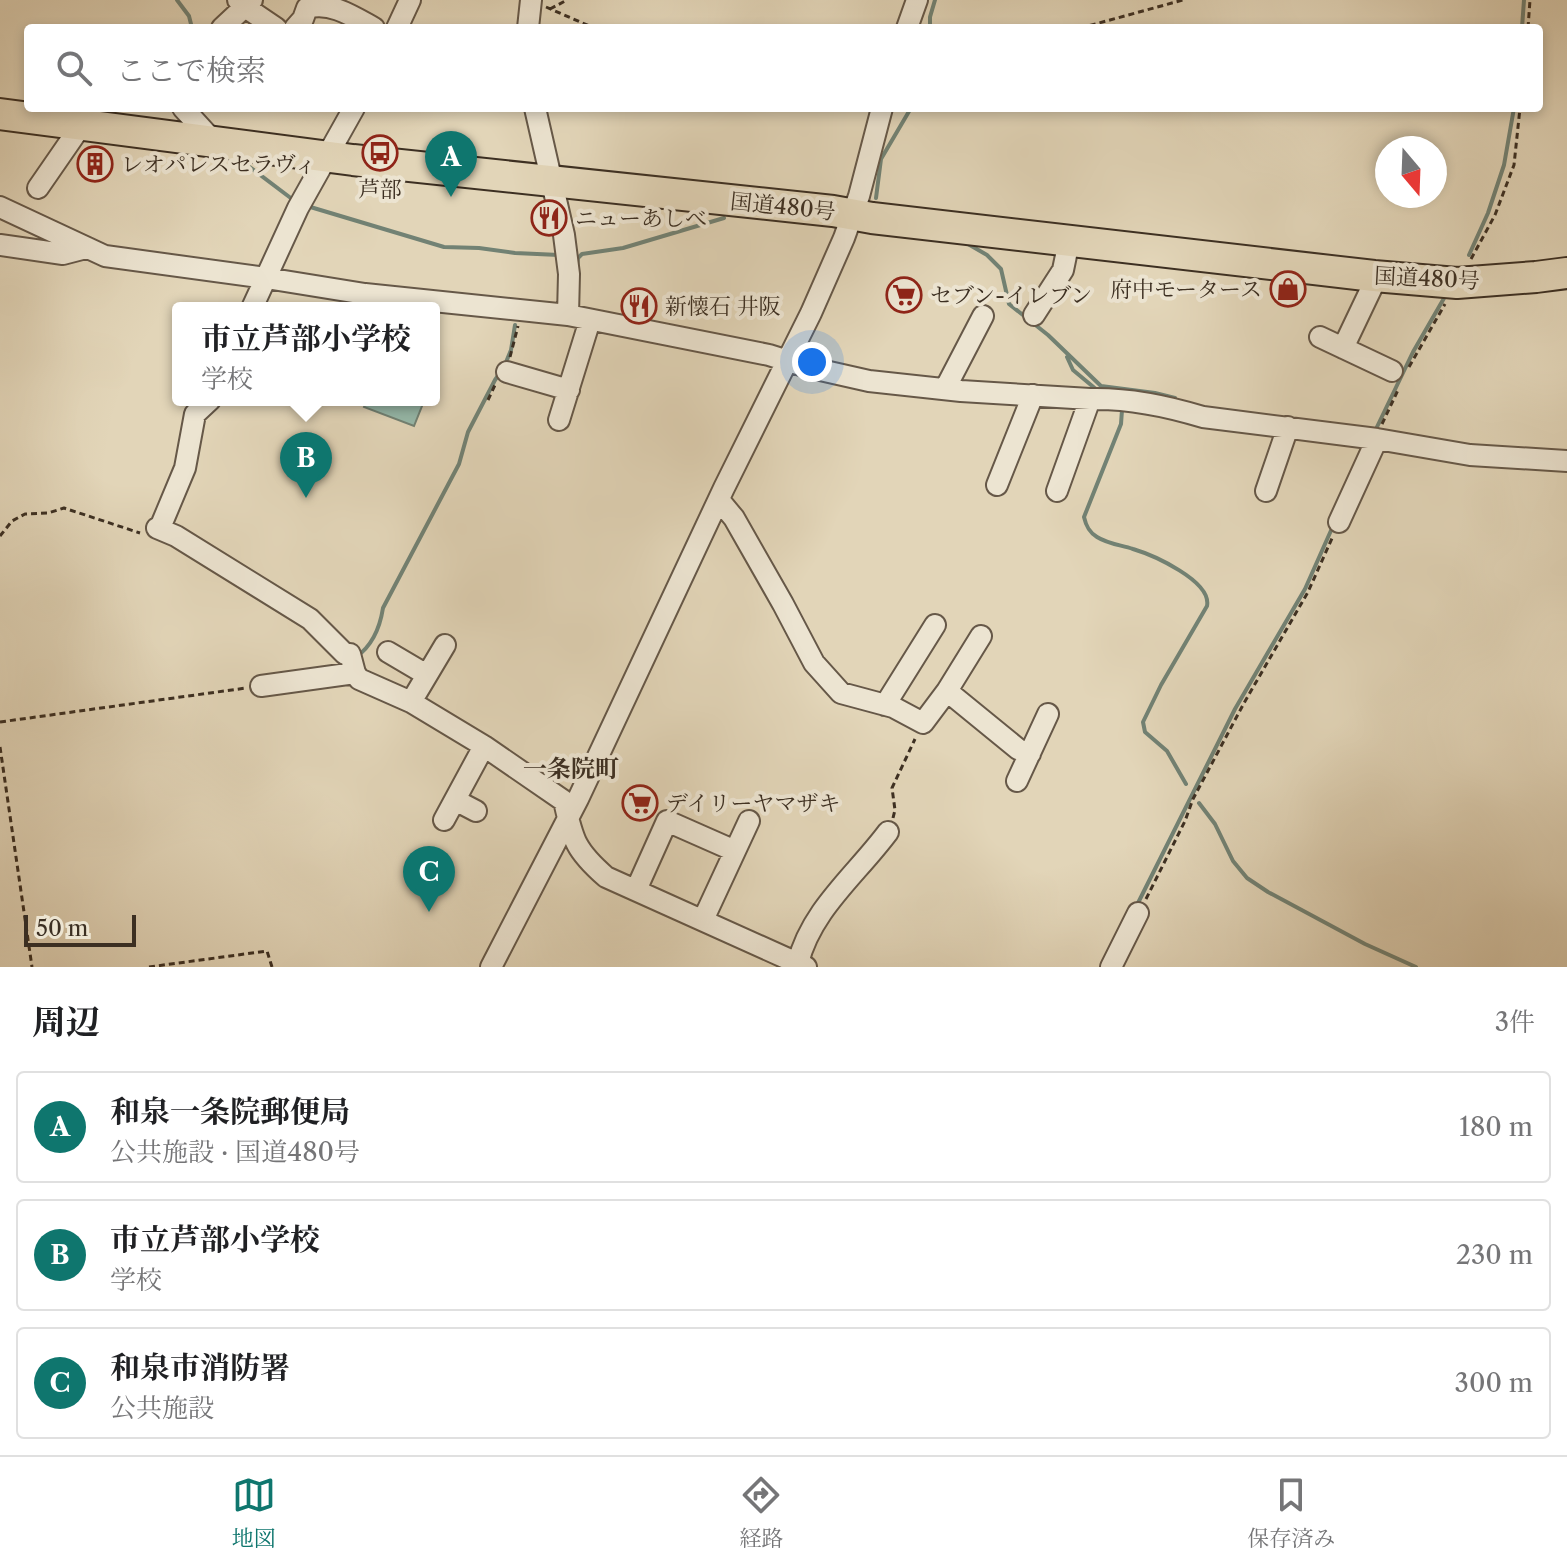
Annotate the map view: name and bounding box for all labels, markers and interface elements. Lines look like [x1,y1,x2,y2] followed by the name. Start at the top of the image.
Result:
[24,24,1543,112] search box
[52,46,96,90] icon: search
[116,52,266,89] text: ここで検索
[425,131,477,197] pin: A
[361,134,399,172] bus stop icon: 芦部
[1375,136,1447,208] north arrow
[76,145,114,183] building icon: レオパレスセラヴィ
[121,151,317,178] place label: レオパレスセラヴィ
[358,176,402,203] place label: 芦部
[729,188,837,225] street label: 国道480号
[530,199,568,237] restaurant icon: ニューあしべ
[575,205,707,232] place label: ニューあしべ
[1373,262,1480,295] street label: 国道480号
[1269,270,1307,308] shop icon: 府中モータース
[885,276,923,314] supermarket icon: セブン-イレブン
[1110,276,1262,303] place label: 府中モータース
[930,282,1092,309] place label: セブン-イレブン
[620,287,658,325] restaurant icon: 新懐石 井阪
[665,293,781,320] place label: 新懐石 井阪
[172,302,440,406] popup
[201,320,411,357] text: 市立芦部小学校
[792,342,832,382] your location
[201,363,253,395] text: 学校
[280,432,332,498] pin: B
[523,754,619,783] district label: 一条院町
[621,784,659,822] supermarket icon: デイリーヤマザキ
[666,790,840,817] place label: デイリーヤマザキ
[403,846,455,912] pin: C
[24,911,136,947] scale bar
[36,915,88,942] text: 50 m
[32,1001,100,1043] text: 周辺
[1495,1006,1535,1038] text: 3件
[110,1093,350,1130] text: 和泉一条院郵便局
[50,1111,70,1143] text: A
[1459,1111,1533,1143] text: 180 m
[110,1136,360,1168] text: 公共施設 · 国道480号
[110,1221,320,1258] text: 市立芦部小学校
[50,1239,70,1271] text: B
[1456,1239,1533,1271] text: 230 m
[110,1264,162,1296] text: 学校
[110,1349,290,1386] text: 和泉市消防署
[50,1367,70,1399] text: C
[1455,1367,1533,1399] text: 300 m
[110,1392,214,1424] text: 公共施設
[232,1473,276,1552] tab: 地図
[739,1473,783,1552] tab: 経路
[1247,1473,1335,1552] tab: 保存済み

